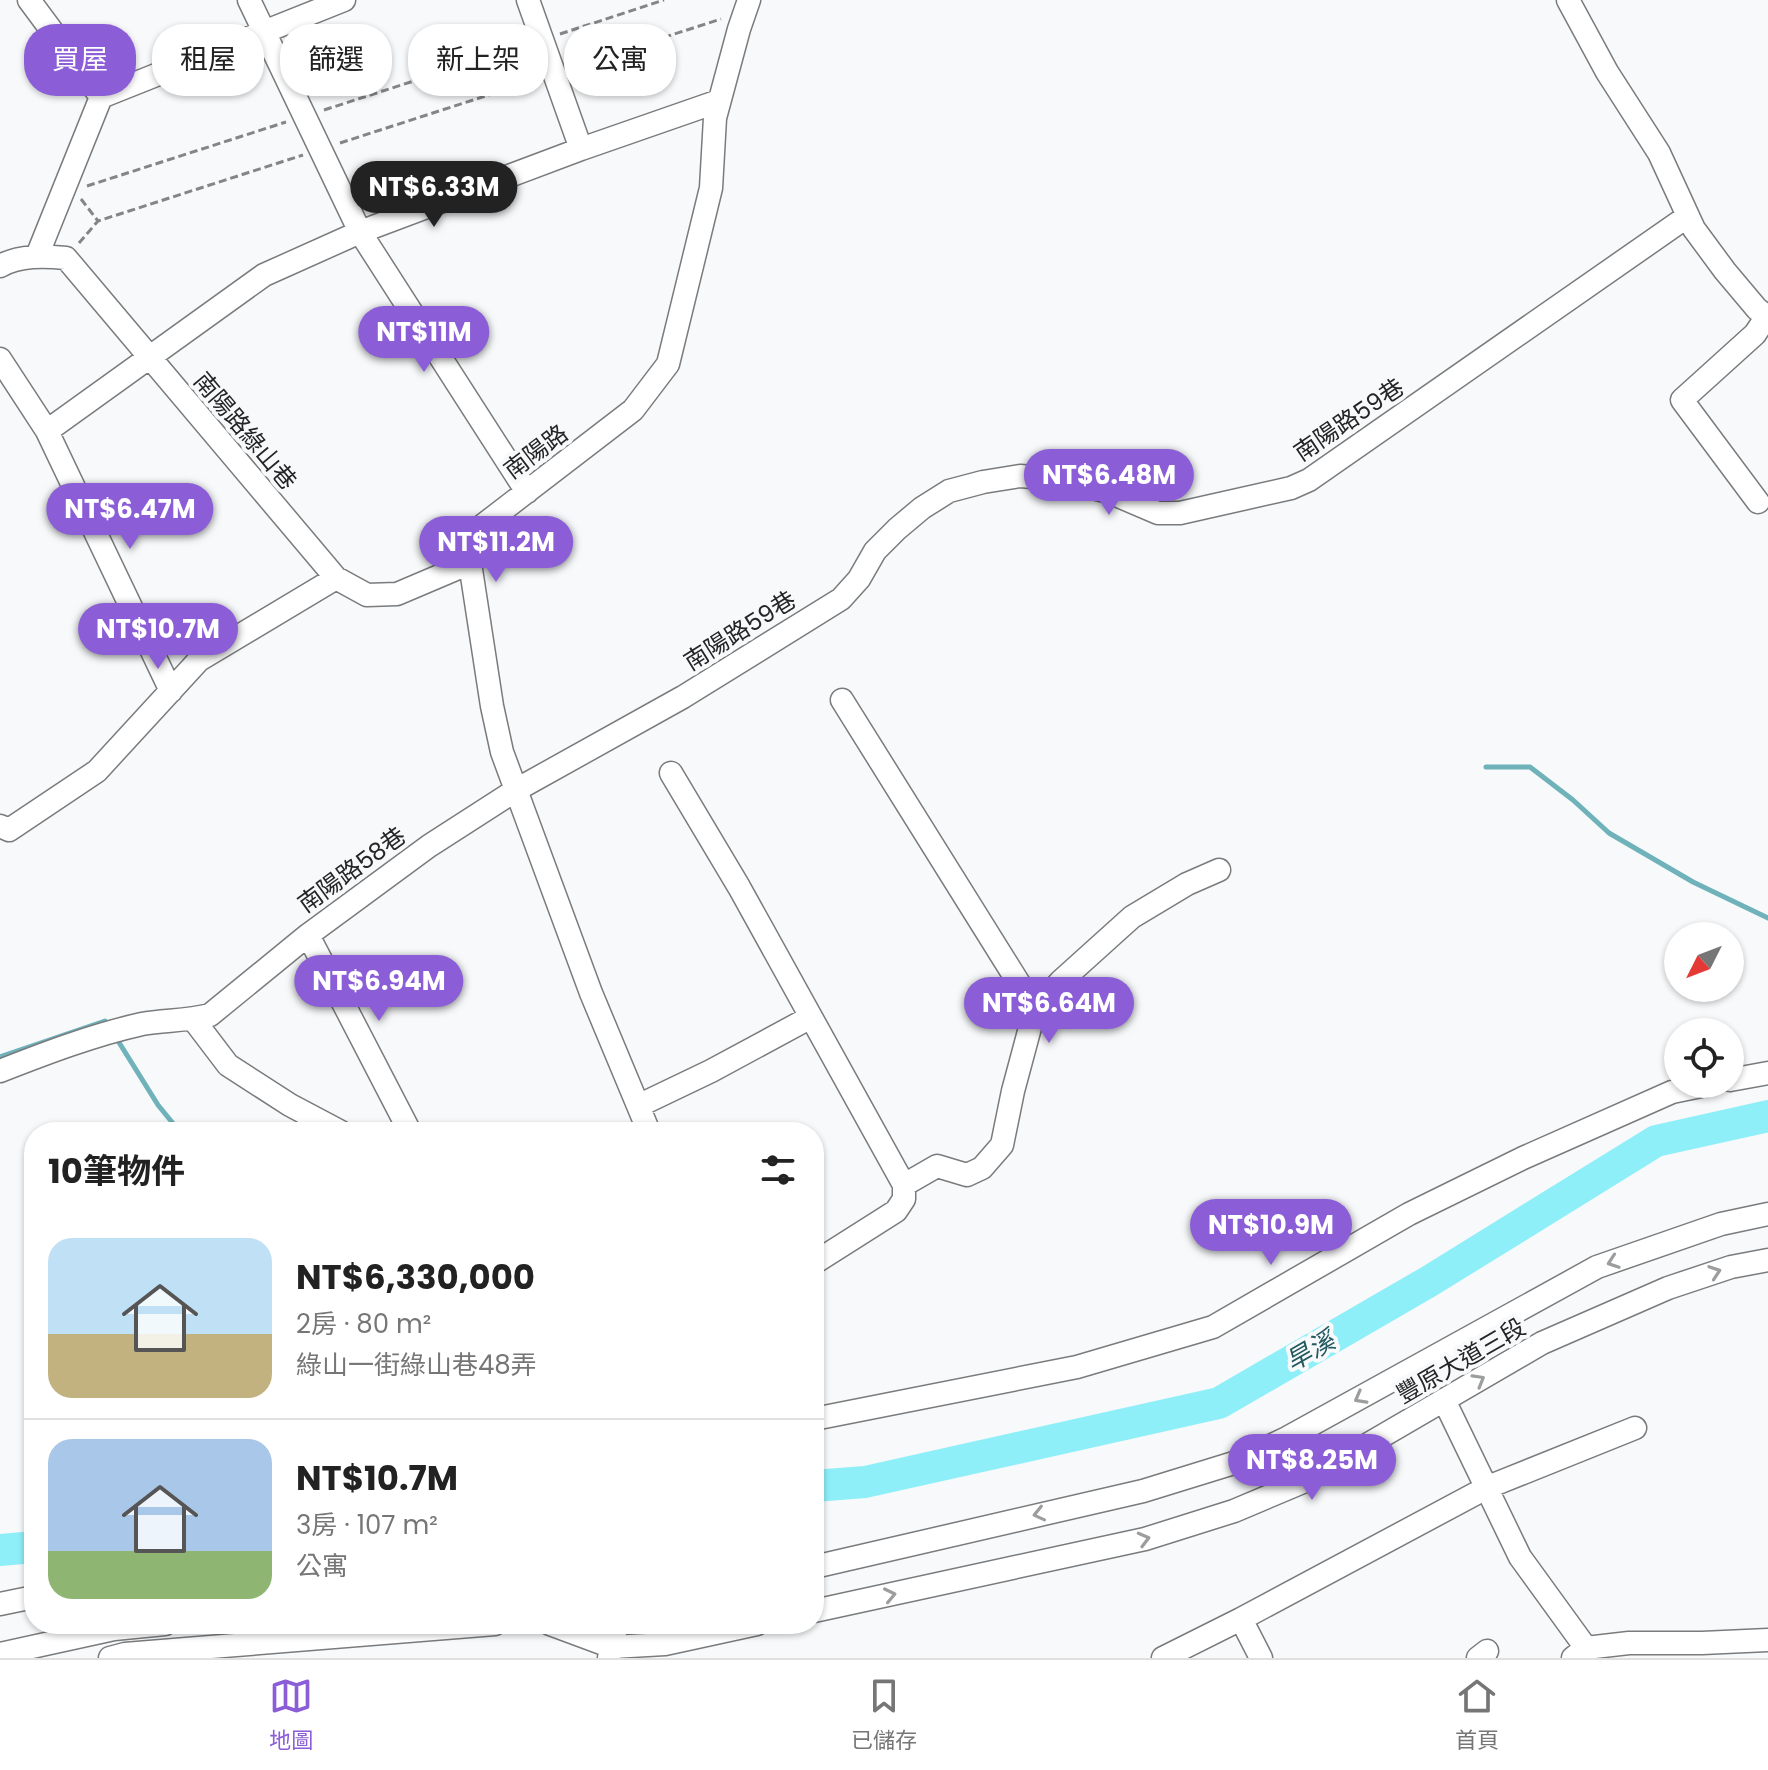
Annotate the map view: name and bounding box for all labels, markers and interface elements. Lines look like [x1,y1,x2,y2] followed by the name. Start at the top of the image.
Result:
[24,24,136,96] chip: 買屋
[152,24,264,96] chip: 租屋
[280,24,392,96] chip: 篩選
[408,24,548,96] chip: 新上架
[564,24,676,96] chip: 公寓
[351,161,517,229] pin: NT$6.33M
[368,169,500,205] text: NT$6.33M
[359,306,489,374] pin: NT$11M
[376,314,472,350] text: NT$11M
[186,365,304,496] street label: 南陽路綠山巷
[1287,371,1410,469] street label: 南陽路59巷
[497,417,574,486] street label: 南陽路
[1026,449,1192,517] pin: NT$6.48M
[1042,457,1176,493] text: NT$6.48M
[47,483,213,551] pin: NT$6.47M
[64,491,196,527] text: NT$6.47M
[413,516,579,584] pin: NT$11.2M
[437,524,555,560] text: NT$11.2M
[677,583,802,678] street label: 南陽路59巷
[75,603,241,671] pin: NT$10.7M
[96,611,220,647] text: NT$10.7M
[291,819,412,920] street label: 南陽路58巷
[1664,922,1744,1002] north arrow
[1664,922,1744,1098] map controls
[296,955,462,1023] pin: NT$6.94M
[312,963,446,999] text: NT$6.94M
[966,977,1132,1045] pin: NT$6.64M
[982,985,1116,1021] text: NT$6.64M
[1664,1018,1744,1098] button: locate
[48,1147,185,1195] text: 10筆物件
[756,1148,800,1192] icon: filters
[1188,1199,1354,1267] pin: NT$10.9M
[1208,1207,1334,1243] text: NT$10.9M
[1607,1252,1621,1268] one-way arrow
[296,1253,535,1301] text: NT$6,330,000
[1707,1266,1721,1282] one-way arrow
[112,1270,208,1366] icon: home
[296,1306,431,1342] text: 2房 · 80 m²
[1390,1310,1531,1411] street label: 豐原大道三段
[1278,1320,1345,1380] water label: 旱溪
[296,1347,537,1383] text: 綠山一街綠山巷48弄
[1470,1374,1484,1390] one-way arrow
[1354,1388,1369,1404] one-way arrow
[1229,1434,1395,1502] pin: NT$8.25M
[1246,1442,1378,1478] text: NT$8.25M
[296,1454,458,1502] text: NT$10.7M
[112,1471,208,1567] icon: home
[1032,1505,1046,1522] one-way arrow
[296,1507,438,1543] text: 3房 · 107 m²
[1137,1532,1151,1548] one-way arrow
[296,1548,348,1584] text: 公寓
[883,1587,897,1604] one-way arrow
[269,1674,313,1757] tab: 地圖
[851,1674,917,1757] tab: 已儲存
[1455,1674,1499,1757] tab: 首頁

